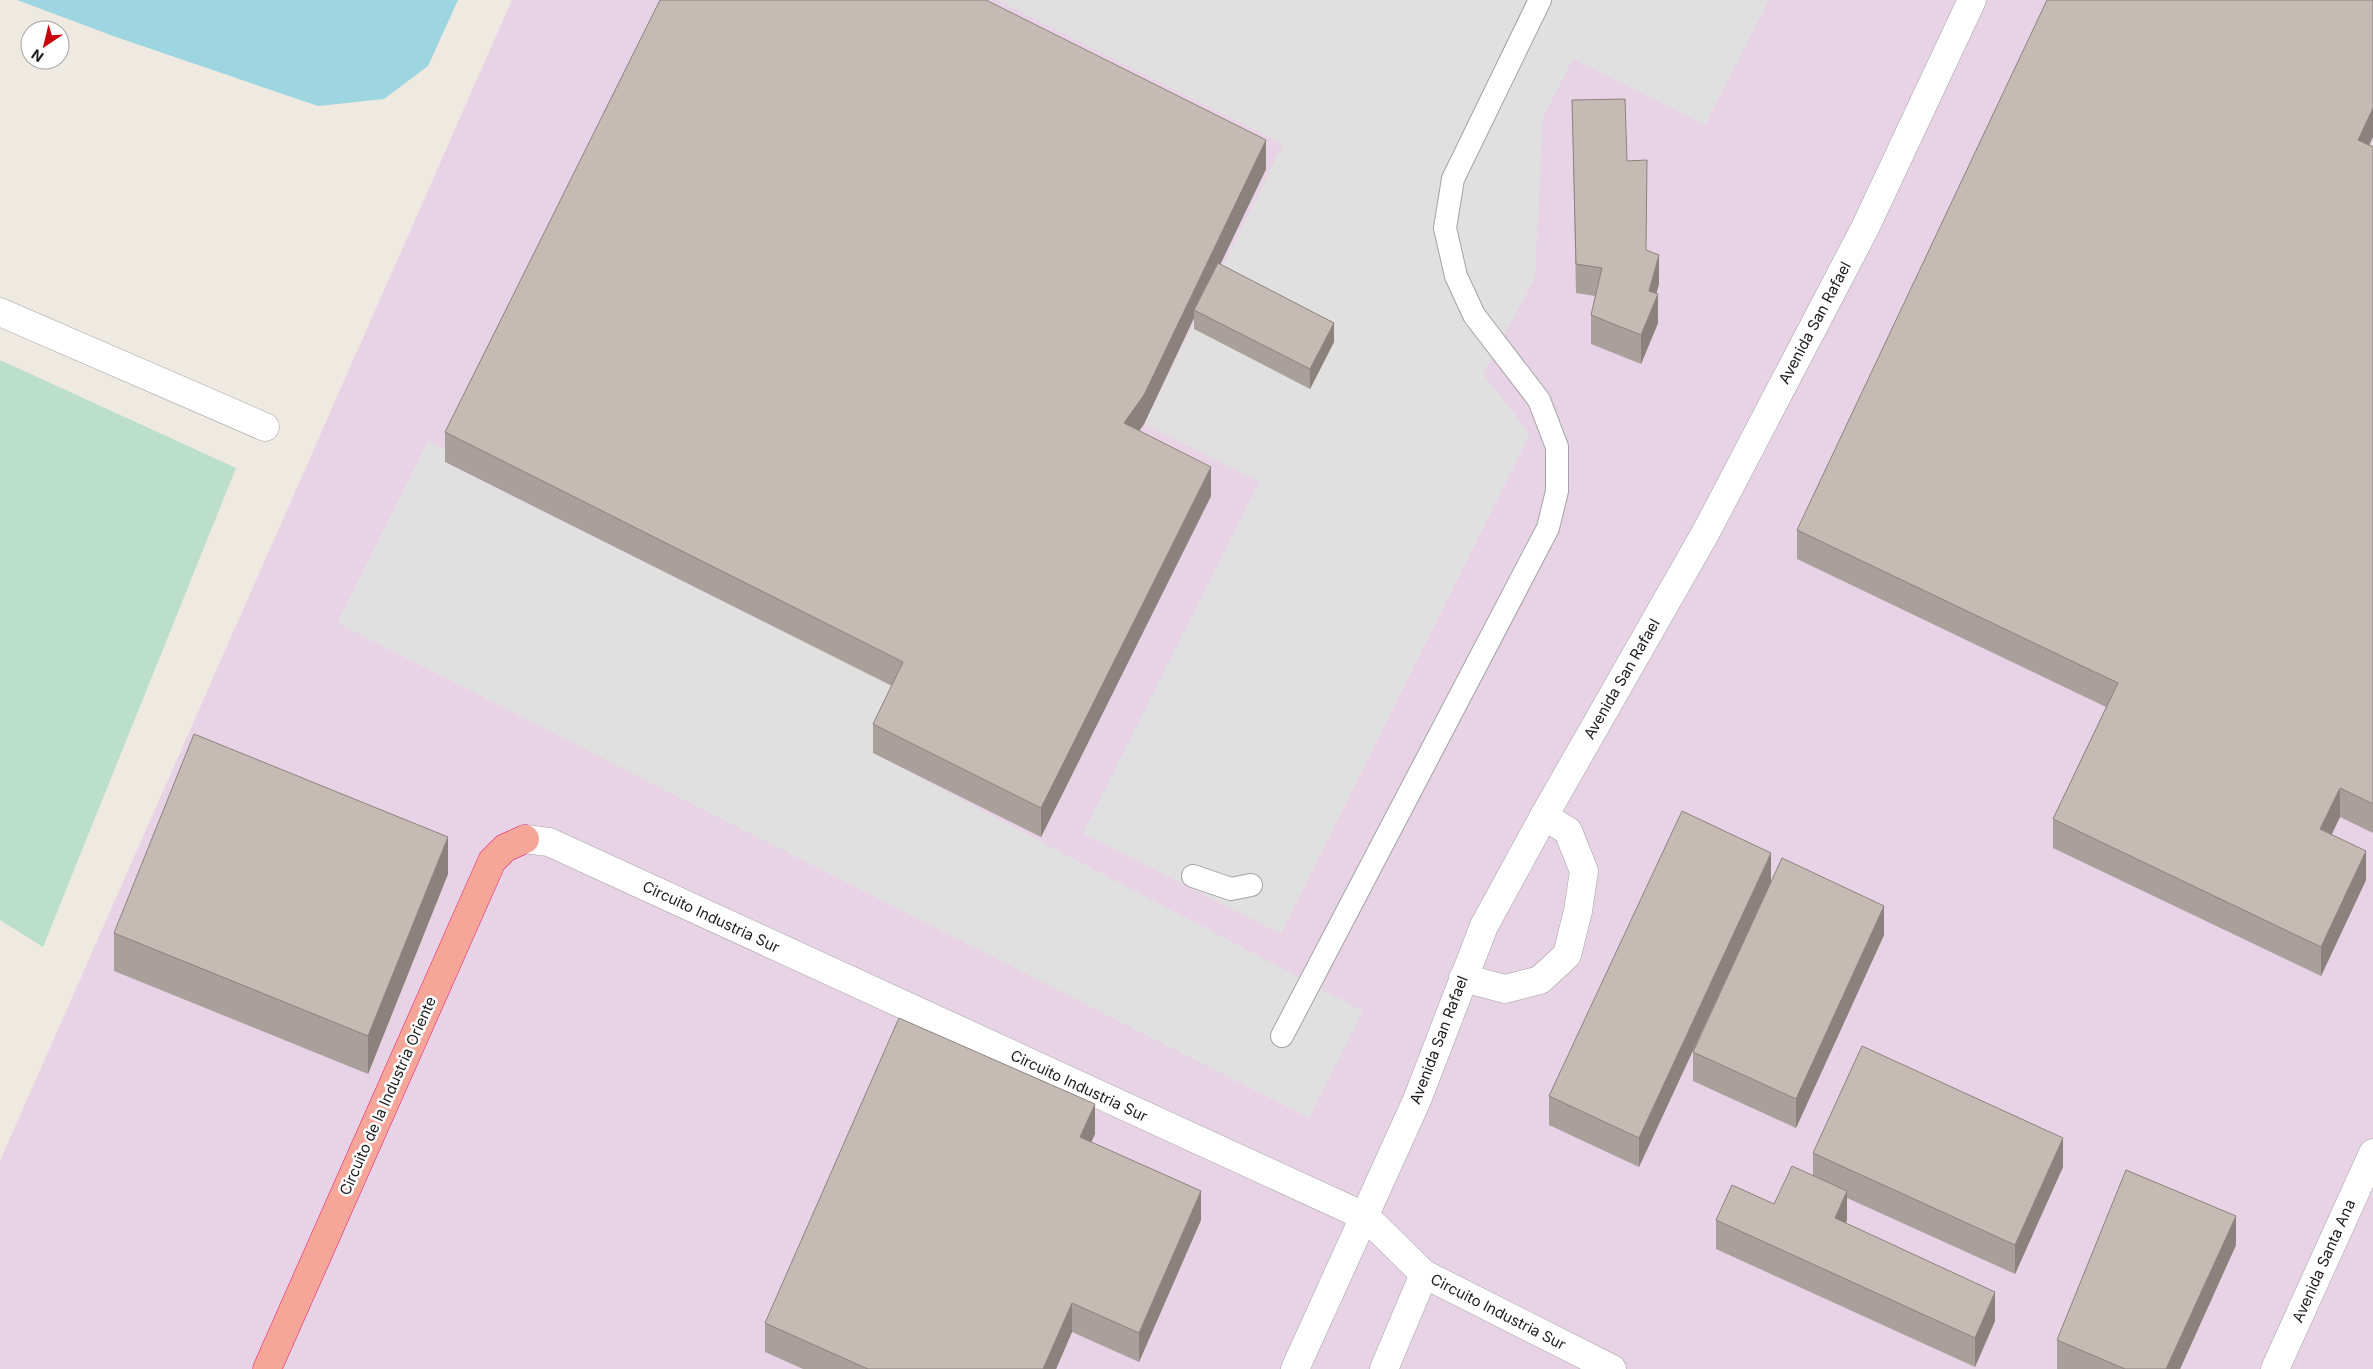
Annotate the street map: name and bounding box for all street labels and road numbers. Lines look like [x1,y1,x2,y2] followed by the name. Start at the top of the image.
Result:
[1774,258,1855,387] street label: Avenida San Rafael
[1579,615,1664,742] street label: Avenida San Rafael
[640,876,783,957] street label: Circuito Industria Sur
[1405,973,1472,1107] street label: Avenida San Rafael
[335,994,440,1198] street label: Circuito de la Industria Oriente
[1008,1045,1151,1126] street label: Circuito Industria Sur
[2288,1196,2359,1325] street label: Avenida Santa Ana
[1427,1269,1569,1354] street label: Circuito Industria Sur

